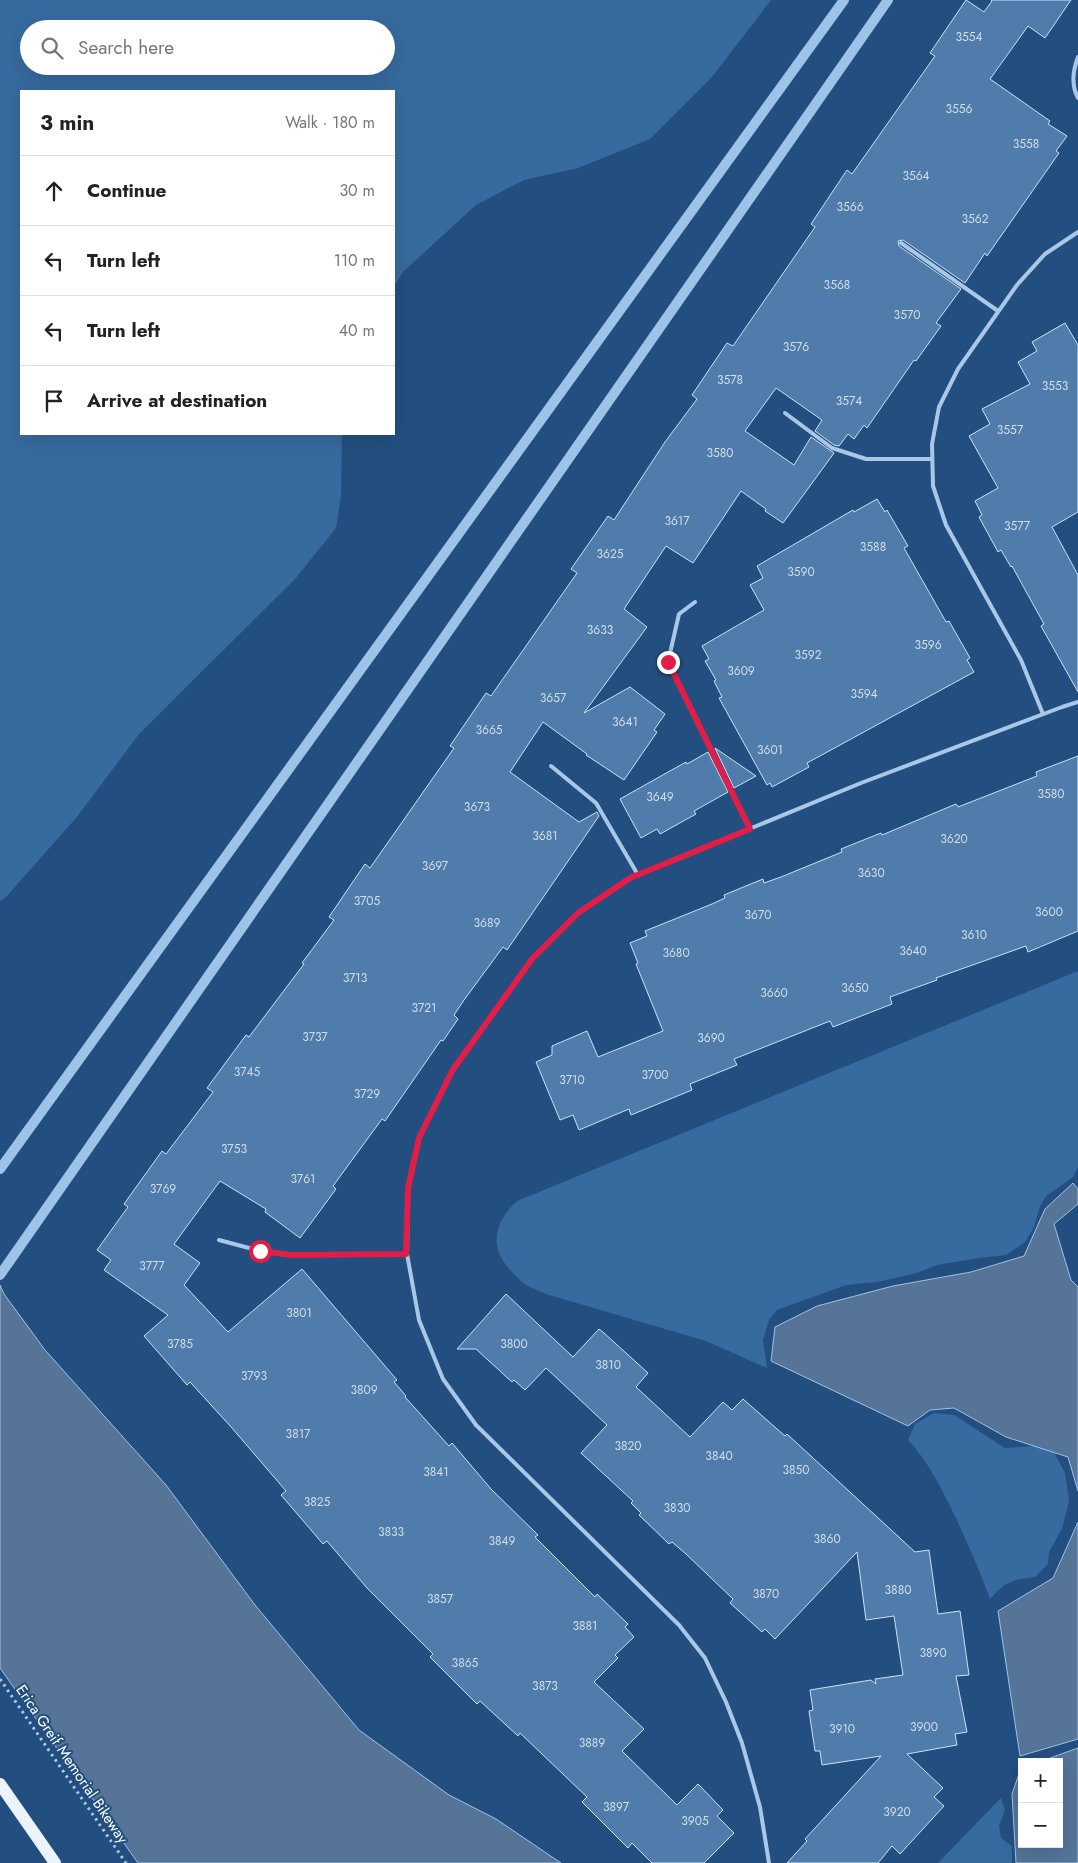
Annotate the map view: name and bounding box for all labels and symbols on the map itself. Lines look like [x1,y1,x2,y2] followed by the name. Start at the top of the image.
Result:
[955,28,983,46] house number: 3554
[945,100,973,118] house number: 3556
[1013,135,1039,153] house number: 3558
[902,167,930,185] house number: 3564
[836,198,864,216] house number: 3566
[961,210,989,228] house number: 3562
[824,276,850,294] house number: 3568
[894,306,920,324] house number: 3570
[783,338,809,356] house number: 3576
[717,371,743,389] house number: 3578
[1042,377,1069,395] house number: 3553
[836,392,862,410] house number: 3574
[997,421,1024,439] house number: 3557
[706,444,734,462] house number: 3580
[664,512,690,530] house number: 3617
[1004,517,1031,535] house number: 3577
[860,538,886,556] house number: 3588
[596,545,624,563] house number: 3625
[787,563,815,581] house number: 3590
[587,621,614,639] house number: 3633
[914,636,942,654] house number: 3596
[794,646,822,664] house number: 3592
[657,651,680,674] route end
[727,662,755,680] house number: 3609
[850,685,878,703] house number: 3594
[540,689,567,707] house number: 3657
[612,713,638,731] house number: 3641
[475,721,503,739] house number: 3665
[757,741,783,759] house number: 3601
[1037,785,1065,803] house number: 3580
[646,788,674,806] house number: 3649
[464,798,491,816] house number: 3673
[532,827,558,845] house number: 3681
[940,830,968,848] house number: 3620
[422,857,449,875] house number: 3697
[857,864,885,882] house number: 3630
[354,892,381,910] house number: 3705
[1035,903,1063,921] house number: 3600
[745,906,771,924] house number: 3670
[474,914,501,932] house number: 3689
[961,926,987,944] house number: 3610
[899,942,927,960] house number: 3640
[662,944,690,962] house number: 3680
[343,969,368,987] house number: 3713
[841,979,869,997] house number: 3650
[760,984,788,1002] house number: 3660
[412,999,436,1017] house number: 3721
[302,1028,328,1046] house number: 3737
[697,1029,725,1047] house number: 3690
[234,1063,260,1081] house number: 3745
[641,1066,669,1084] house number: 3700
[559,1071,585,1089] house number: 3710
[354,1085,380,1103] house number: 3729
[221,1140,247,1158] house number: 3753
[291,1170,315,1188] house number: 3761
[150,1180,176,1198] house number: 3769
[249,1240,272,1263] route start
[139,1257,165,1275] house number: 3777
[286,1304,312,1322] house number: 3801
[167,1335,193,1353] house number: 3785
[500,1335,528,1353] house number: 3800
[595,1356,621,1374] house number: 3810
[241,1367,268,1385] house number: 3793
[350,1381,378,1399] house number: 3809
[286,1425,311,1443] house number: 3817
[614,1437,642,1455] house number: 3820
[705,1447,733,1465] house number: 3840
[782,1461,810,1479] house number: 3850
[423,1463,449,1481] house number: 3841
[304,1493,331,1511] house number: 3825
[664,1499,690,1517] house number: 3830
[378,1523,405,1541] house number: 3833
[813,1530,841,1548] house number: 3860
[488,1532,516,1550] house number: 3849
[885,1581,911,1599] house number: 3880
[753,1585,779,1603] house number: 3870
[427,1590,454,1608] house number: 3857
[572,1617,598,1635] house number: 3881
[919,1644,947,1662] house number: 3890
[452,1654,479,1672] house number: 3865
[532,1677,558,1695] house number: 3873
[11,1680,134,1848] street label: Erica Greif Memorial Bikeway
[910,1718,938,1736] house number: 3900
[829,1720,855,1738] house number: 3910
[579,1734,605,1752] house number: 3889
[603,1798,630,1816] house number: 3897
[883,1803,911,1821] house number: 3920
[681,1812,709,1830] house number: 3905

